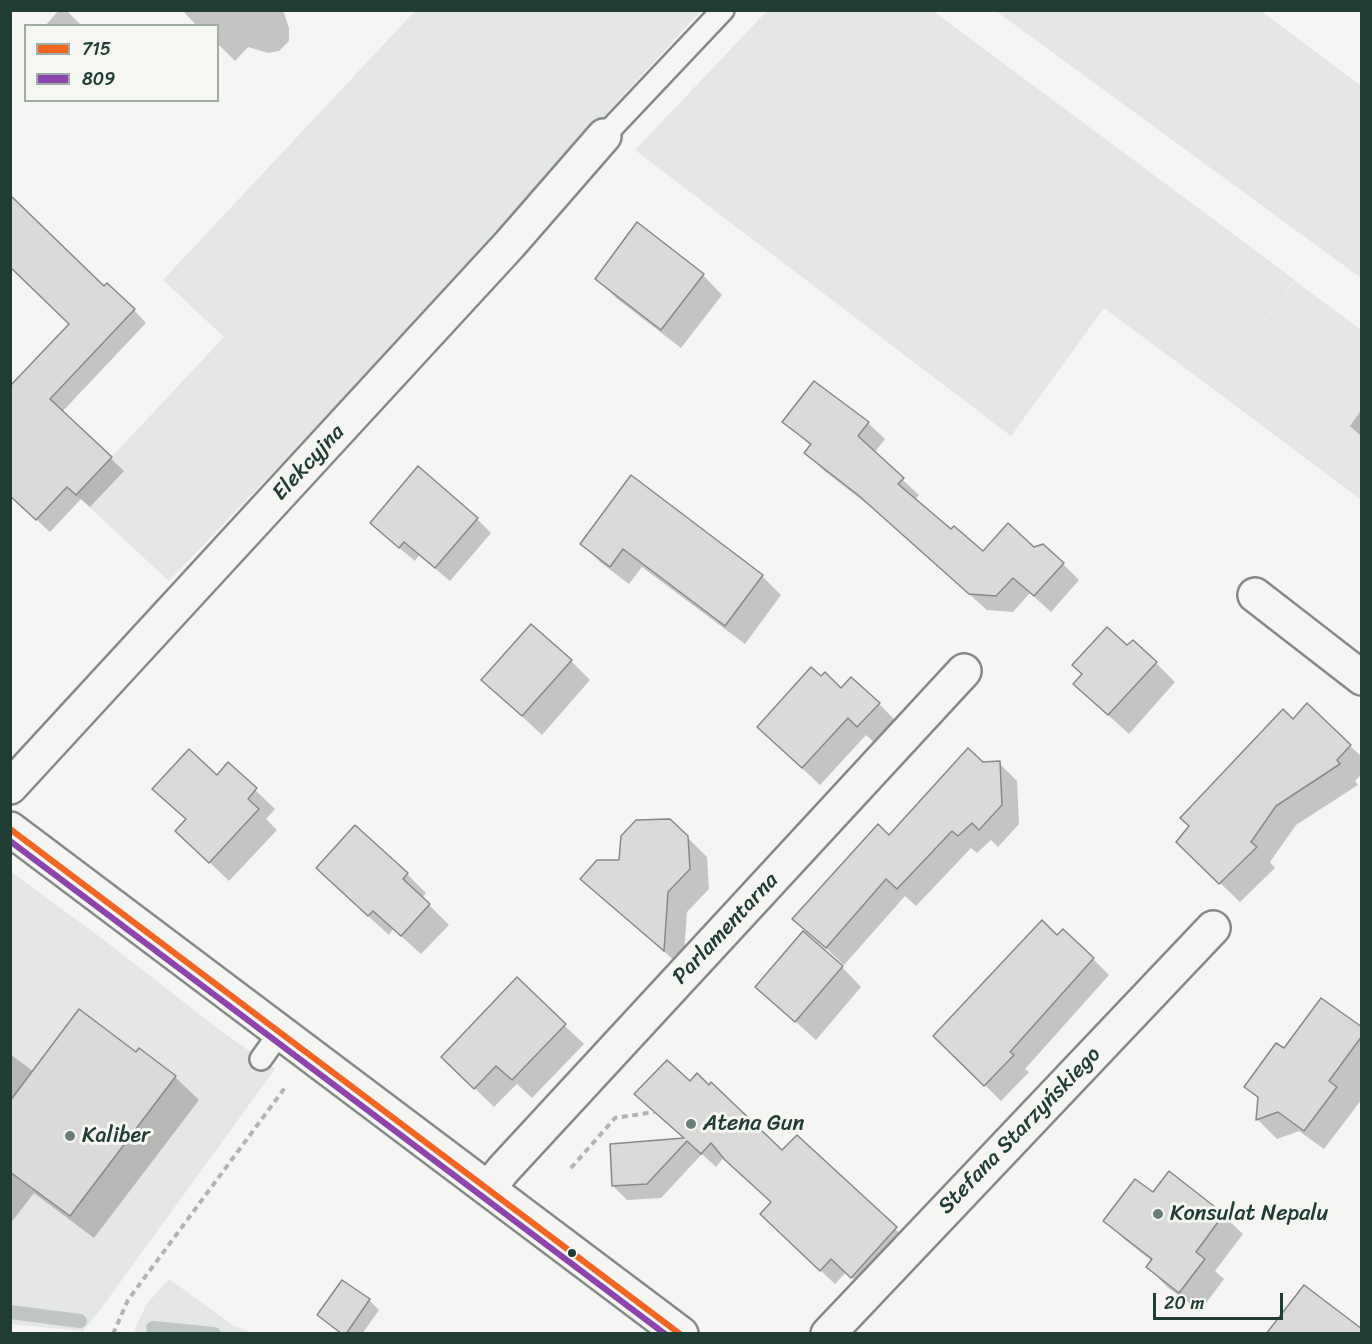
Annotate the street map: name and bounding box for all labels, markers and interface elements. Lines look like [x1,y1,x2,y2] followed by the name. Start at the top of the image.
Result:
[24,24,219,102] legend
[82,33,111,65] text: 715
[82,63,115,95] text: 809
[267,420,351,506] street label: Elekcyjna
[668,868,784,990] street label: Parlamentarna
[933,1042,1107,1220] street label: Stefana Starzyńskiego
[703,1111,804,1137] place label: Atena Gun
[684,1117,698,1131] marker: Atena Gun
[82,1123,150,1149] place label: Kaliber
[63,1129,77,1143] marker: Kaliber
[1170,1201,1328,1227] place label: Konsulat Nepalu
[1151,1207,1165,1221] marker: Konsulat Nepalu
[566,1247,578,1259] unlabelled marker
[1156,1281,1286,1319] scale bar
[1164,1287,1204,1319] text: 20 m

